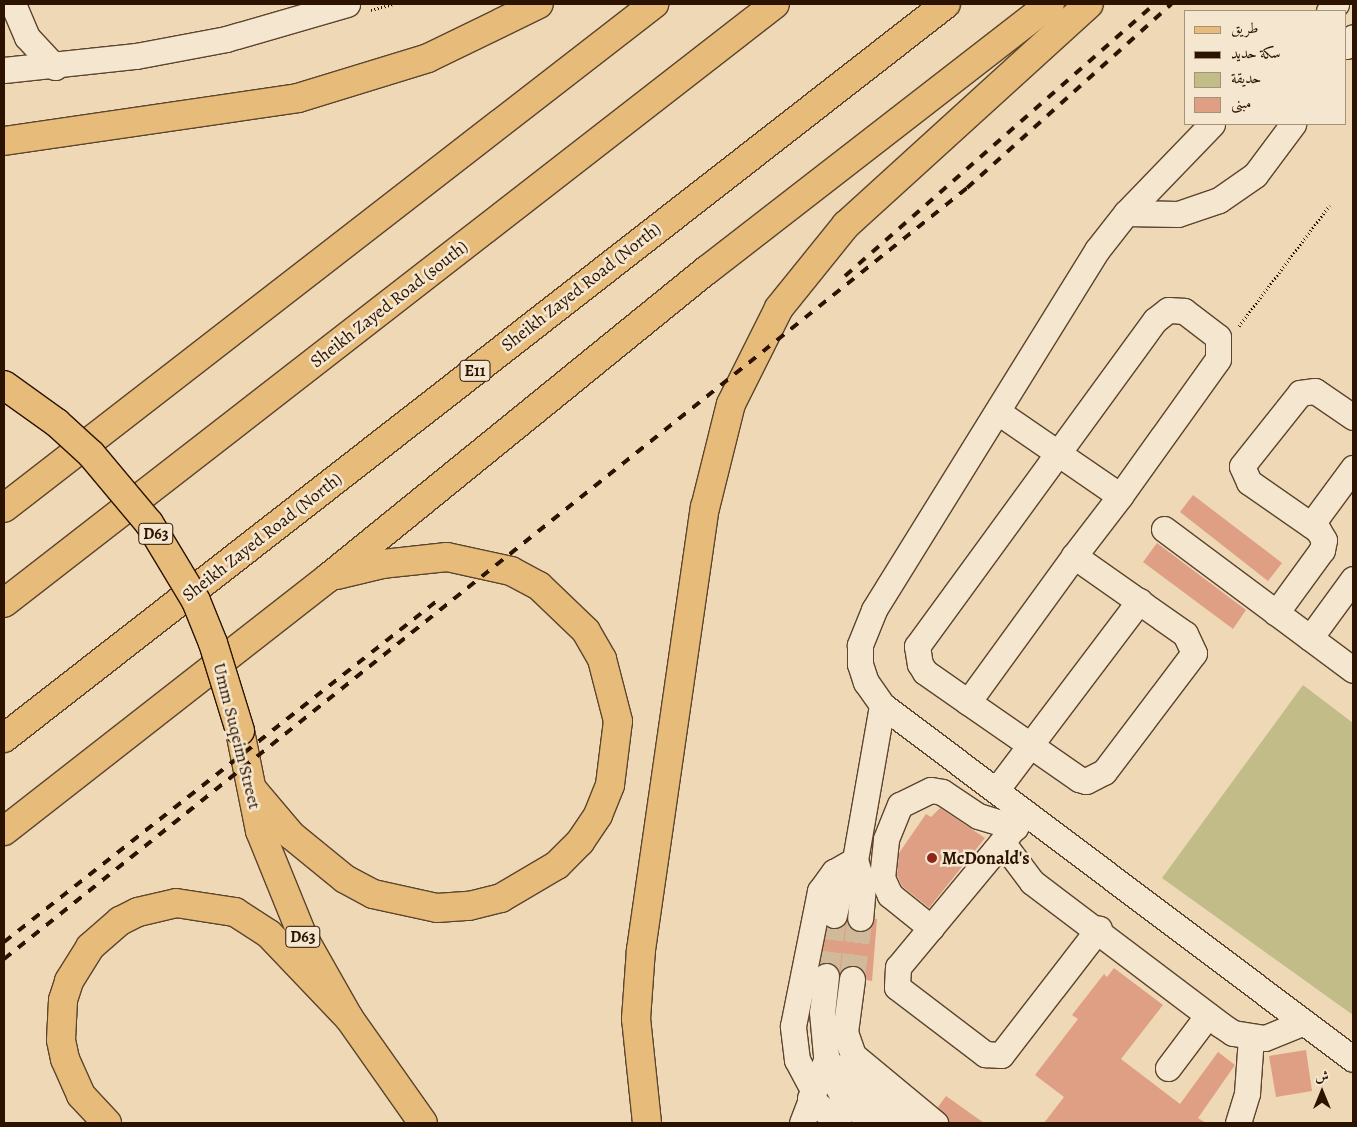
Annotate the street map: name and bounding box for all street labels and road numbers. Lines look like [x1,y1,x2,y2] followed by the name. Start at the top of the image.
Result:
[497,218,665,356] street label: Sheikh Zayed Road (North)
[306,236,472,372] street label: Sheikh Zayed Road (south)
[459,358,491,384] road number: E11
[178,468,346,606] street label: Sheikh Zayed Road (North)
[137,520,175,548] road number: D63
[208,661,266,811] street label: Umm Suqeim Street
[284,924,322,950] road number: D63

